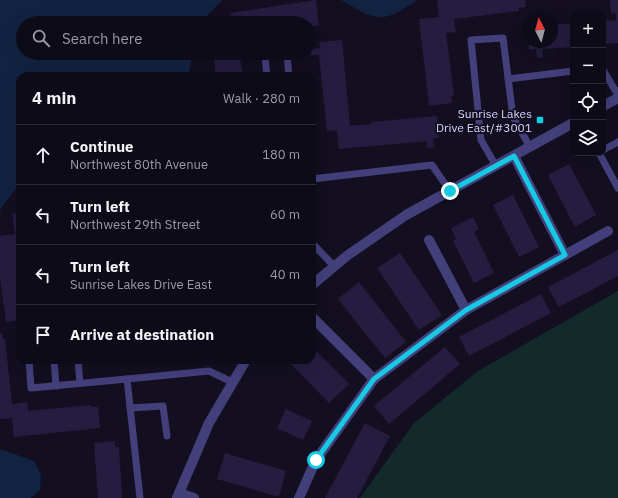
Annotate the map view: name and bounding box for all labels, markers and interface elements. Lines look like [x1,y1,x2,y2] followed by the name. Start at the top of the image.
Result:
[522,12,558,48] north arrow
[570,12,606,156] map controls
[570,12,606,48] button: +
[16,16,316,60] search box
[30,27,52,49] icon: search
[62,29,142,48] text: Search here
[570,48,606,84] button: −
[570,84,606,120] button: locate
[32,87,76,109] text: 4 min
[223,90,300,107] text: Walk · 280 m
[436,106,532,135] place label: Sunrise Lakes Drive East/#3001
[535,115,545,125] marker: Sunrise Lakes Drive East/#3001
[570,120,606,156] button: layers
[70,137,134,156] text: Continue
[32,144,54,166] icon: ahead
[262,146,300,163] text: 180 m
[70,156,208,173] text: Northwest 80th Avenue
[441,182,459,200] route end
[70,197,130,216] text: Turn left
[32,204,54,226] icon: left
[270,206,300,223] text: 60 m
[70,216,200,233] text: Northwest 29th Street
[70,257,130,276] text: Turn left
[32,264,54,286] icon: left
[270,266,300,283] text: 40 m
[70,276,212,293] text: Sunrise Lakes Drive East
[32,324,54,346] icon: arrive
[70,325,214,344] text: Arrive at destination
[307,451,325,469] route start

